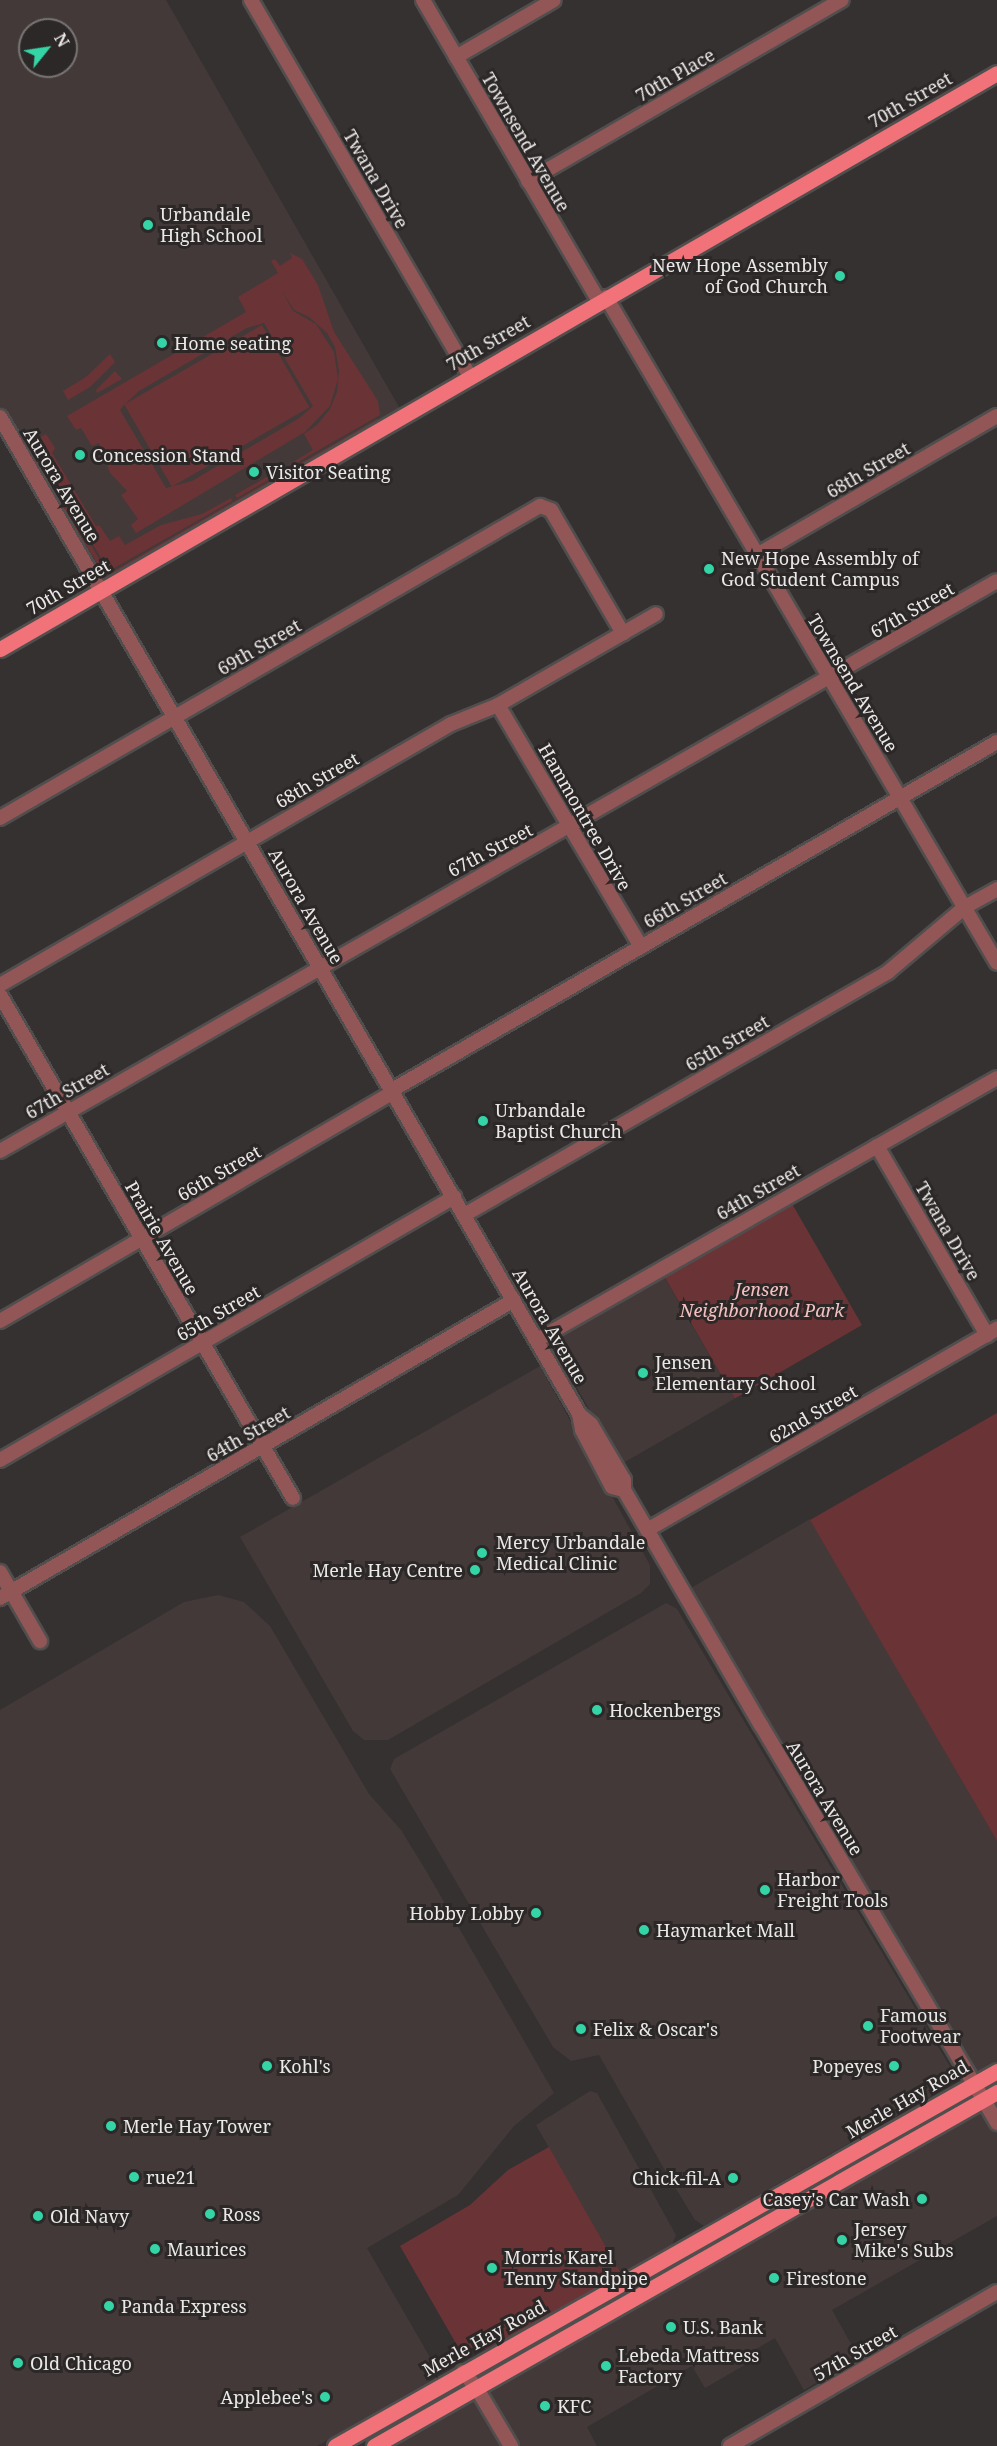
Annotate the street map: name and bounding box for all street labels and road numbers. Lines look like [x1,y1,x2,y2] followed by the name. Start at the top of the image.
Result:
[632,44,718,106] street label: 70th Place
[864,67,956,133] street label: 70th Street
[477,69,575,215] street label: Townsend Avenue
[339,126,413,232] street label: Twana Drive
[442,310,534,376] street label: 70th Street
[19,424,105,546] street label: Aurora Avenue
[822,437,914,503] street label: 68th Street
[22,554,114,620] street label: 70th Street
[866,577,958,643] street label: 67th Street
[803,610,903,756] street label: Townsend Avenue
[213,614,305,680] street label: 69th Street
[534,739,636,895] street label: Hammontree Drive
[271,747,363,813] street label: 68th Street
[444,819,536,881] street label: 67th Street
[264,844,348,968] street label: Aurora Avenue
[639,867,731,933] street label: 66th Street
[681,1010,773,1076] street label: 65th Street
[21,1058,113,1124] street label: 67th Street
[173,1140,265,1206] street label: 66th Street
[712,1159,804,1225] street label: 64th Street
[121,1177,203,1299] street label: Prairie Avenue
[911,1178,985,1284] street label: Twana Drive
[508,1264,592,1388] street label: Aurora Avenue
[172,1280,264,1346] street label: 65th Street
[765,1380,861,1448] street label: 62nd Street
[202,1401,294,1467] street label: 64th Street
[782,1737,868,1859] street label: Aurora Avenue
[842,2055,972,2143] street label: Merle Hay Road
[419,2295,549,2381] street label: Merle Hay Road
[809,2320,901,2386] street label: 57th Street

